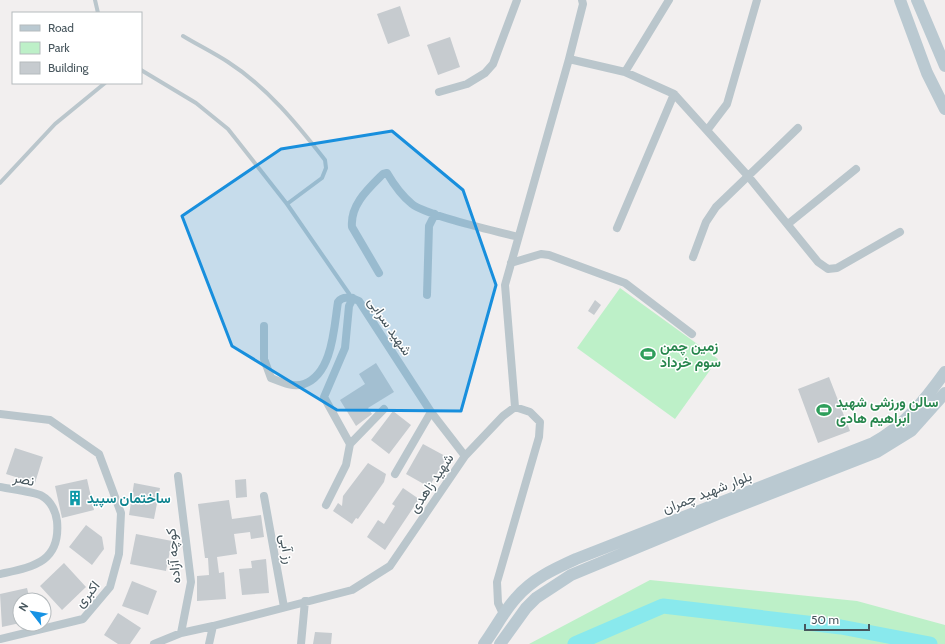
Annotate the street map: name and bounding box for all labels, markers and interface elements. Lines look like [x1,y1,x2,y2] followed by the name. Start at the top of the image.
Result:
[12,12,142,84] legend
[48,20,74,35] text: Road
[48,40,70,55] text: Park
[48,60,90,75] text: Building
[364,293,416,359] street label: شهید سرابی
[660,337,721,371] place label: زمین چمن سوم خرداد
[639,345,657,363] sports icon: زمین چمن سوم خرداد
[836,393,938,427] place label: سالن ورزشی شهید ابراهیم هادی
[815,401,833,419] sports icon: سالن ورزشی شهید ابراهیم هادی
[405,450,457,516] street label: شهید زاهدی
[660,467,755,518] street label: بلوار شهید چمران
[11,468,36,490] street label: نصر
[66,489,84,507] building icon: ساختمان سپید
[87,489,171,508] place label: ساختمان سپید
[162,527,185,585] street label: کوچه آزاده
[276,533,299,566] street label: رز آبی
[71,577,103,611] street label: اکبری
[12,592,52,632] north arrow
[15,600,31,614] text: N
[805,606,869,632] scale bar
[811,612,839,627] text: 50 m

